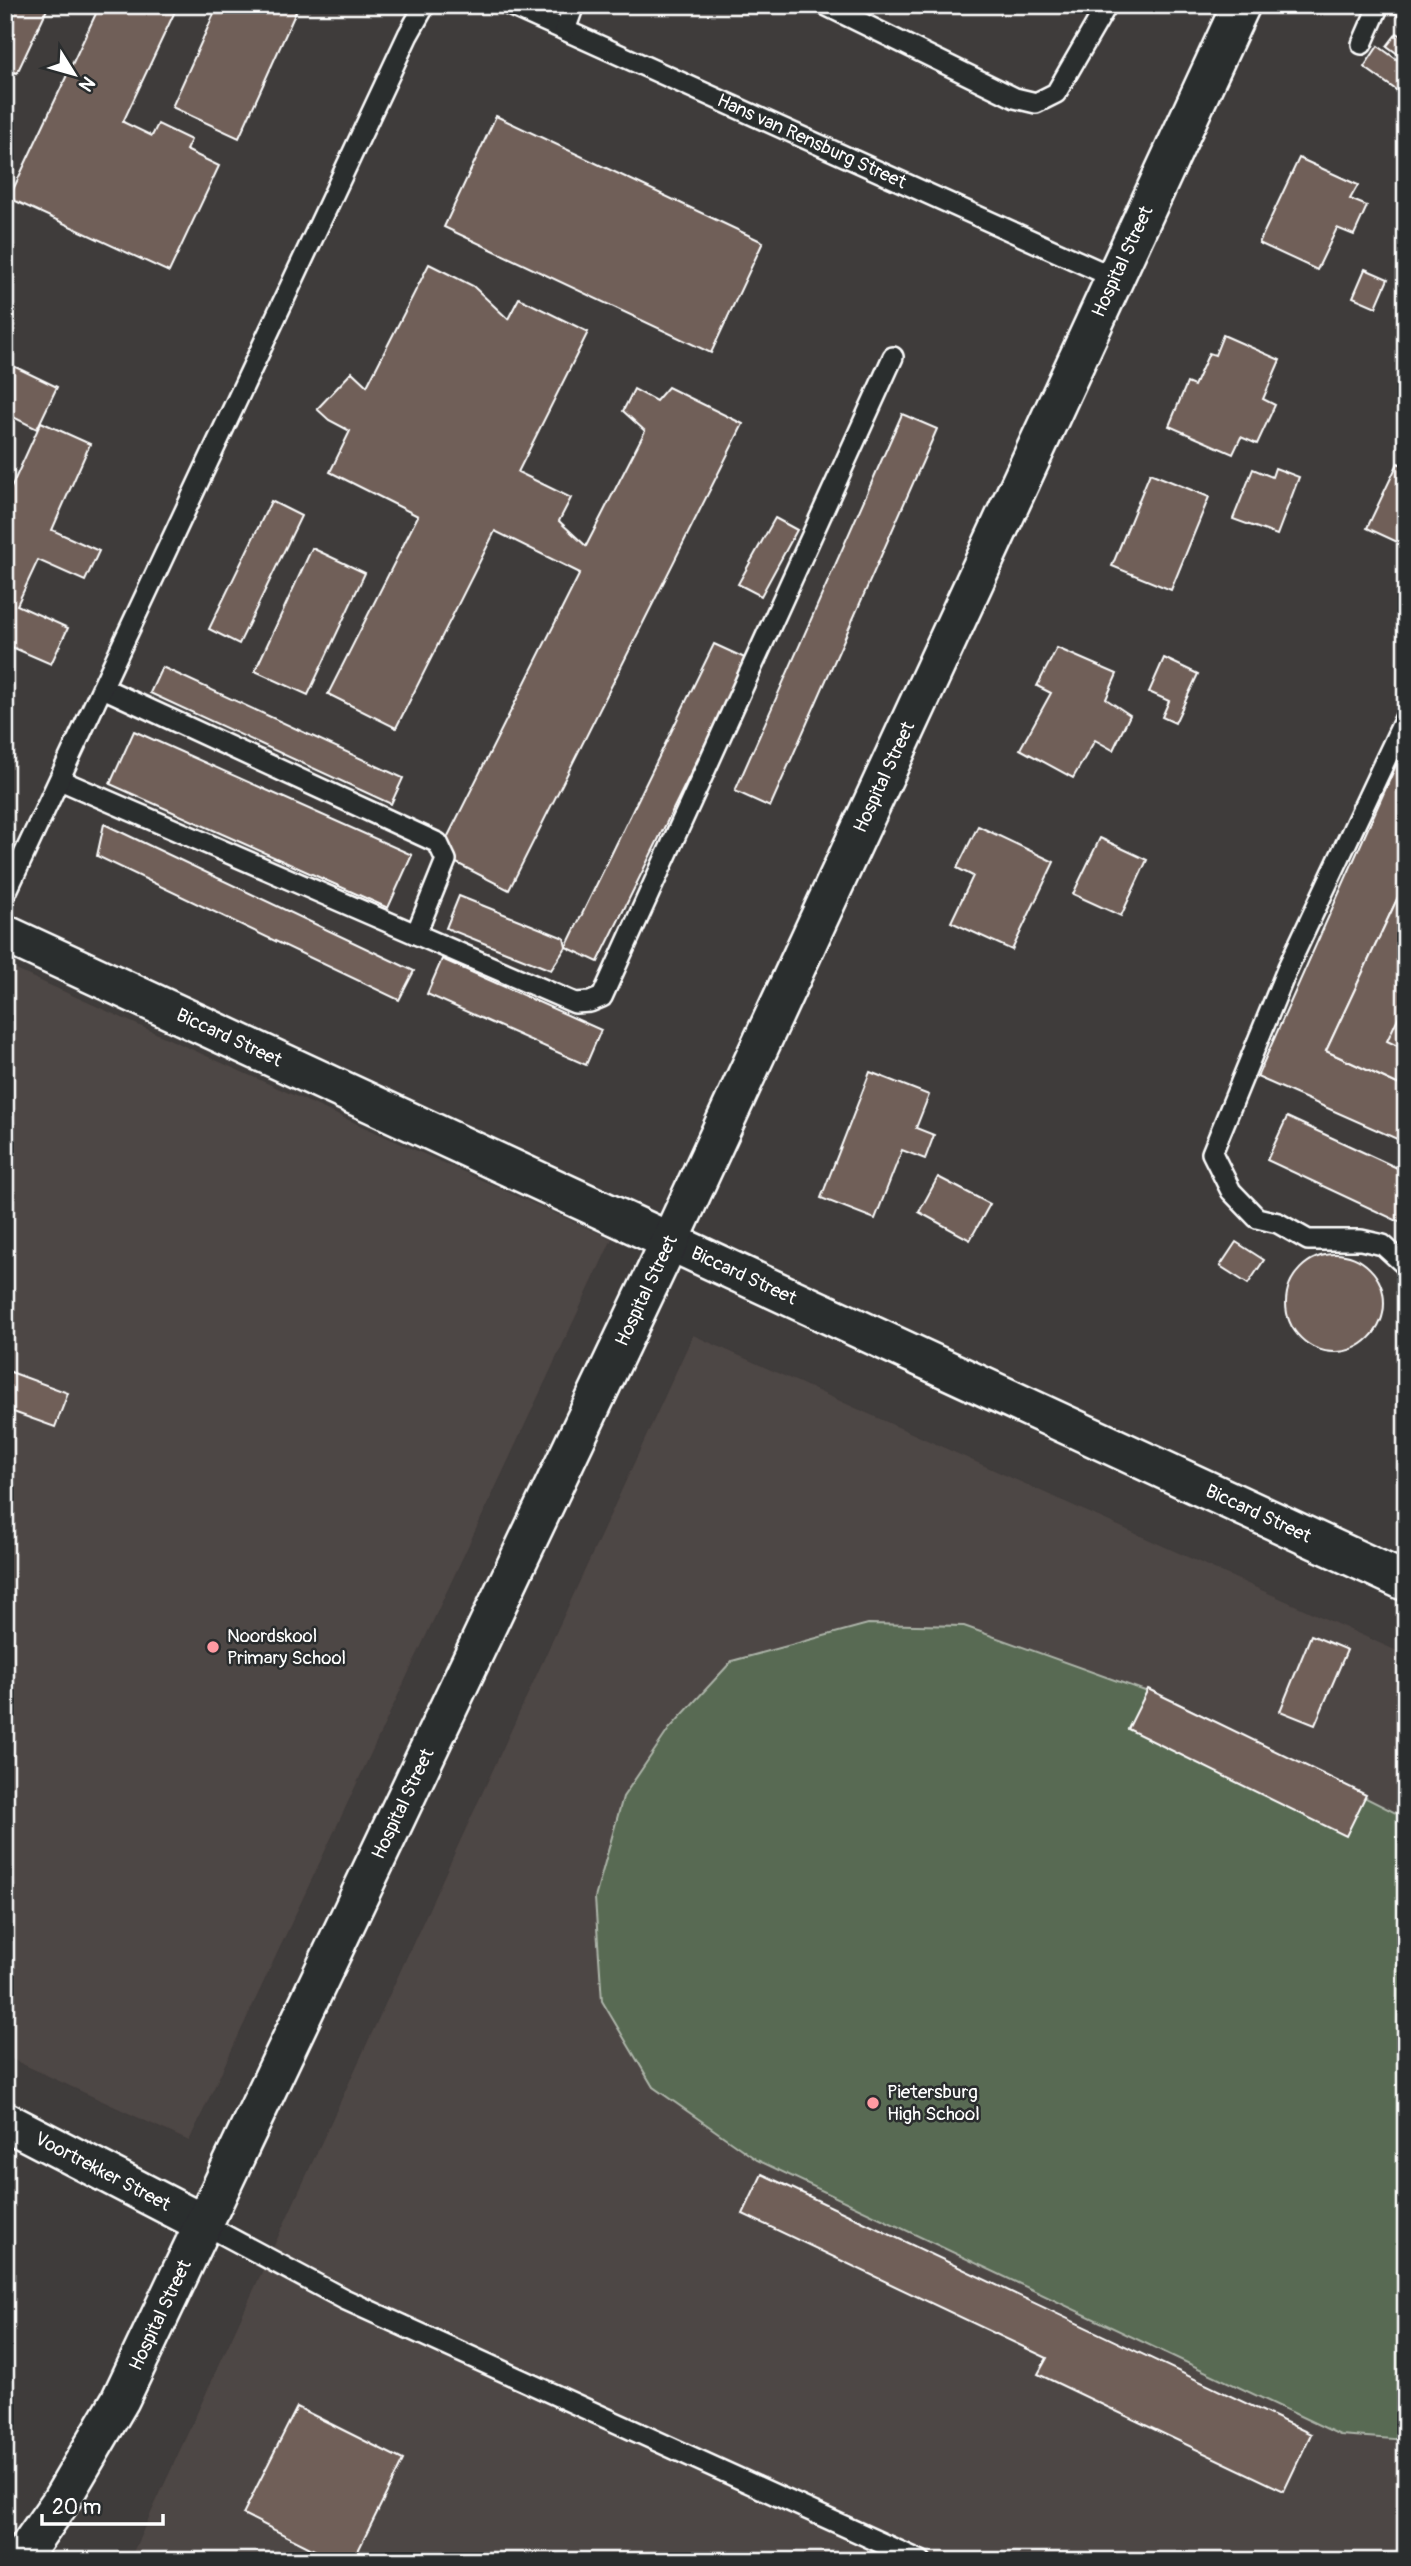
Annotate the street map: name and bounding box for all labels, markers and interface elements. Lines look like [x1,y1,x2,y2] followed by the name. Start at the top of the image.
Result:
[38,38,108,108] north arrow
[73,71,100,96] text: N
[713,88,910,195] street label: Hans van Rensburg Street
[1086,202,1159,321] street label: Hospital Street
[848,717,920,837] street label: Hospital Street
[173,1003,286,1073] street label: Biccard Street
[610,1231,683,1350] street label: Hospital Street
[687,1241,801,1311] street label: Biccard Street
[1202,1479,1315,1549] street label: Biccard Street
[227,1624,346,1670] place label: Noordskool Primary School
[205,1639,221,1655] marker: Noordskool Primary School
[366,1744,440,1863] street label: Hospital Street
[887,2080,980,2126] place label: Pietersburg High School
[865,2095,881,2111] marker: Pietersburg High School
[31,2126,175,2217] street label: Voortrekker Street
[124,2256,197,2375] street label: Hospital Street
[42,2482,163,2526] scale bar
[52,2494,101,2521] text: 20 m

